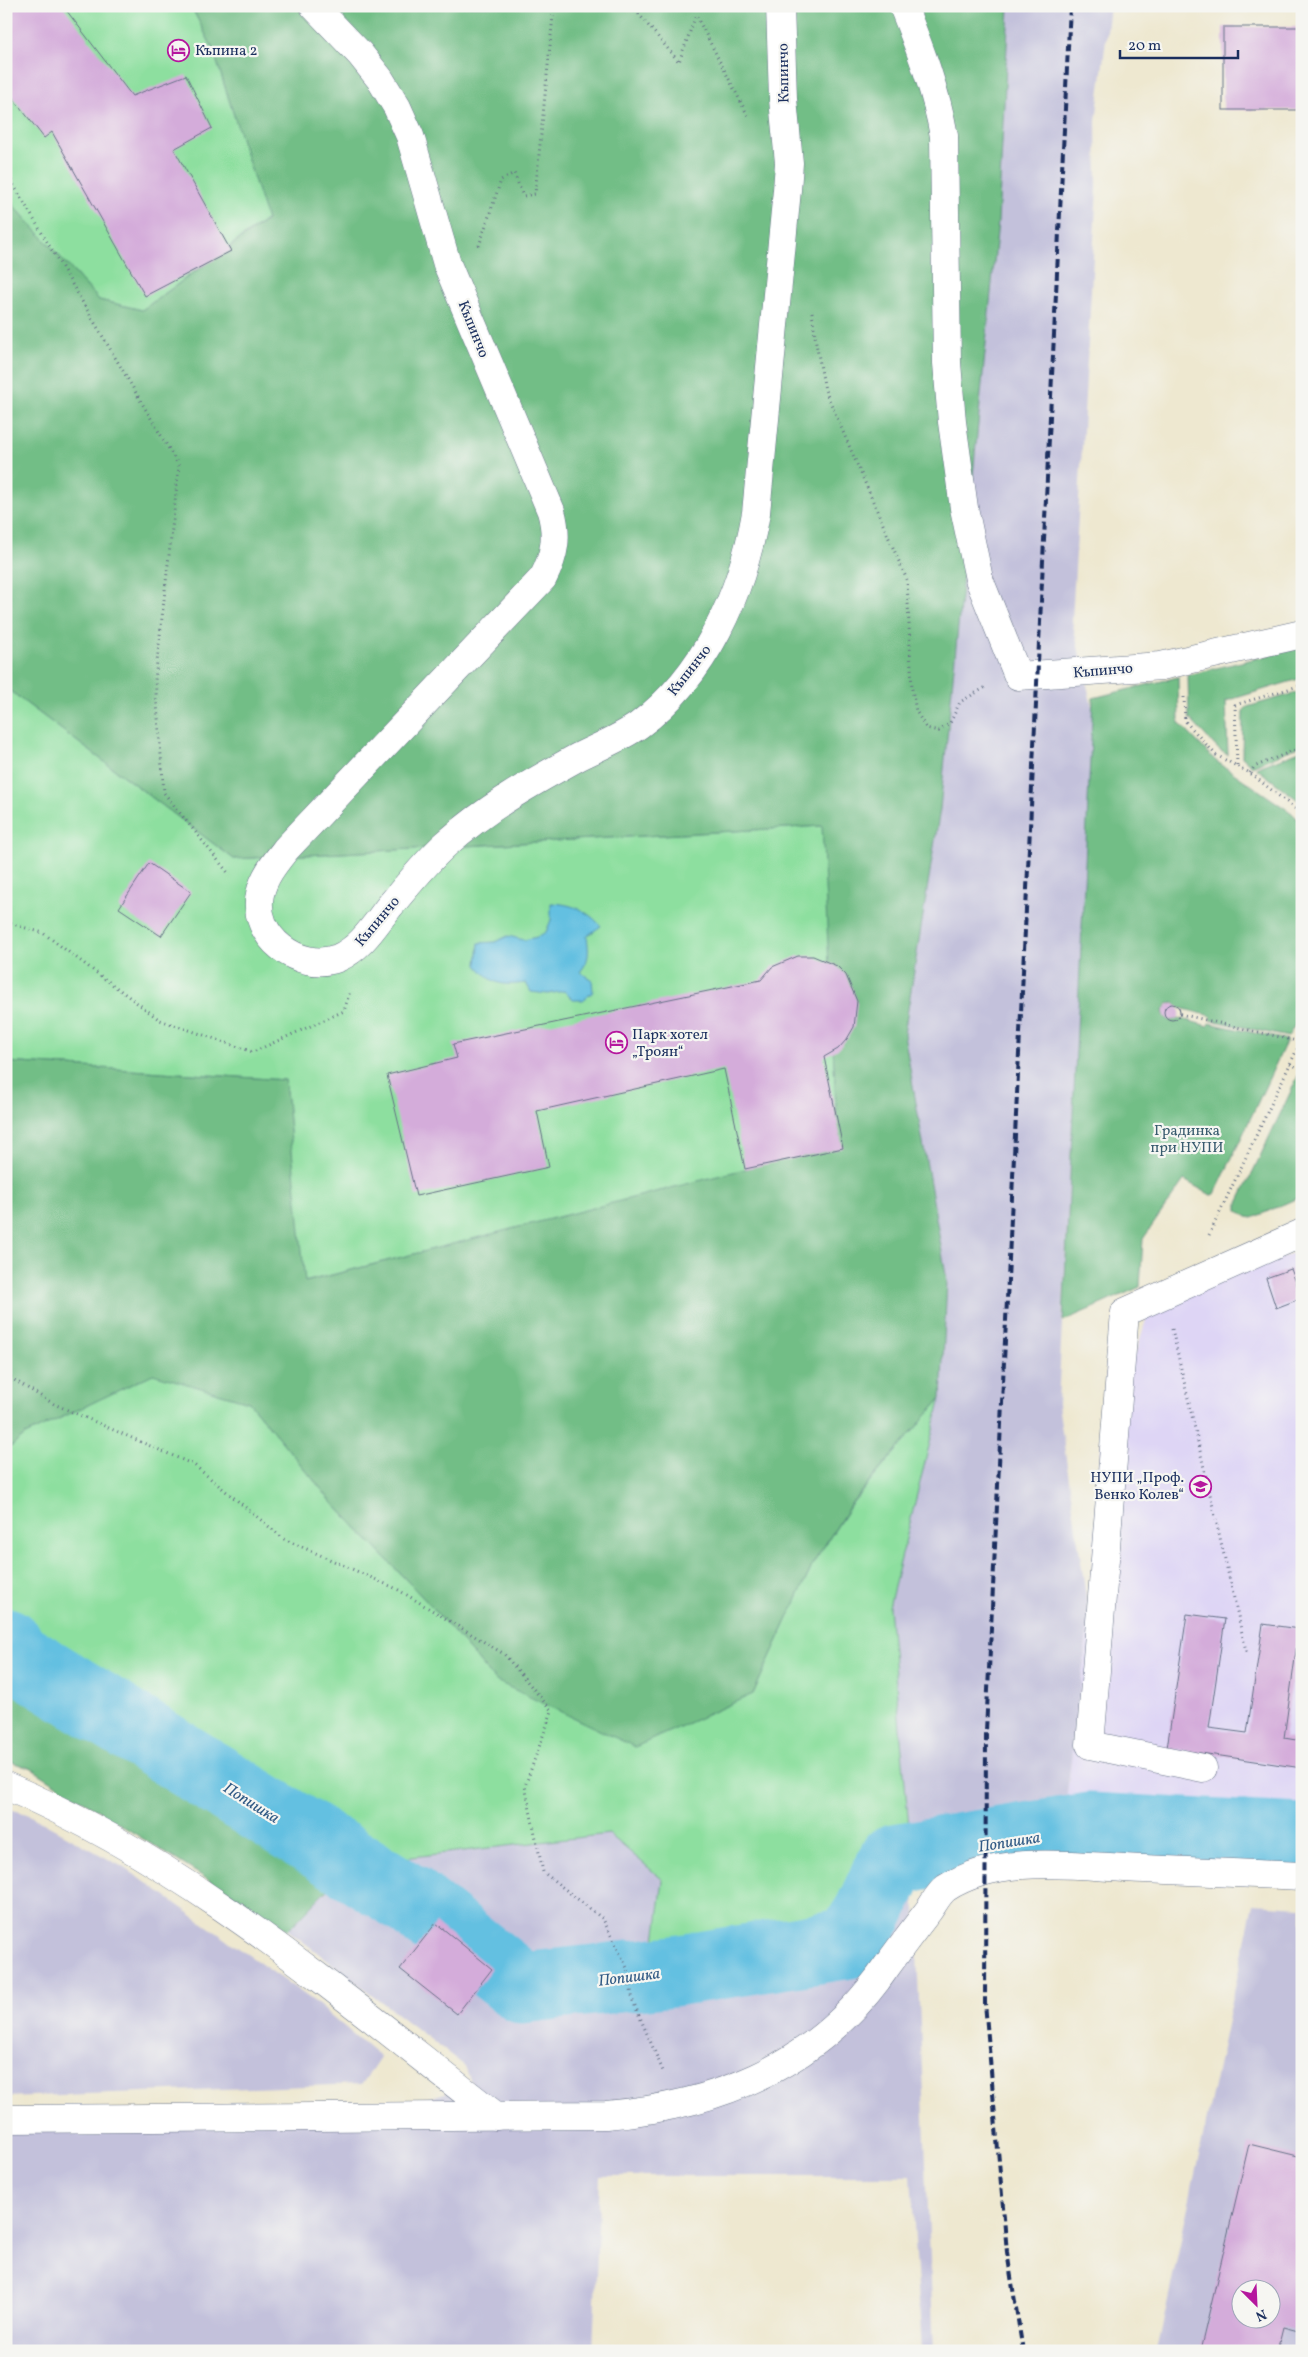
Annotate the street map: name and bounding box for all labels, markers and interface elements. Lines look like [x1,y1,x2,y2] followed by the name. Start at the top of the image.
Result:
[1120,28,1238,60] scale bar
[1128,36,1161,57] text: 20 m
[167,38,191,62] hotel icon: Къпина 2
[195,41,257,62] place label: Къпина 2
[773,43,796,103] street label: Къпинчо
[452,298,494,361] street label: Къпинчо
[663,641,717,701] street label: Къпинчо
[1072,658,1134,685] street label: Къпинчо
[351,892,405,952] street label: Къпинчо
[632,1025,708,1063] place label: Парк хотел „Троян“
[604,1031,628,1055] hotel icon: Парк хотел „Троян“
[1151,1121,1223,1159] park label: Градинка при НУПИ
[1090,1468,1184,1506] place label: НУПИ „Проф. Венко Колев“
[1188,1474,1212,1498] school or university icon: НУПИ „Проф. Венко Колев“
[219,1778,283,1830] water label: Попишка
[977,1827,1042,1859] water label: Попишка
[597,1963,662,1993] water label: Попишка
[1230,2280,1280,2330] north arrow
[1252,2304,1269,2325] text: N

